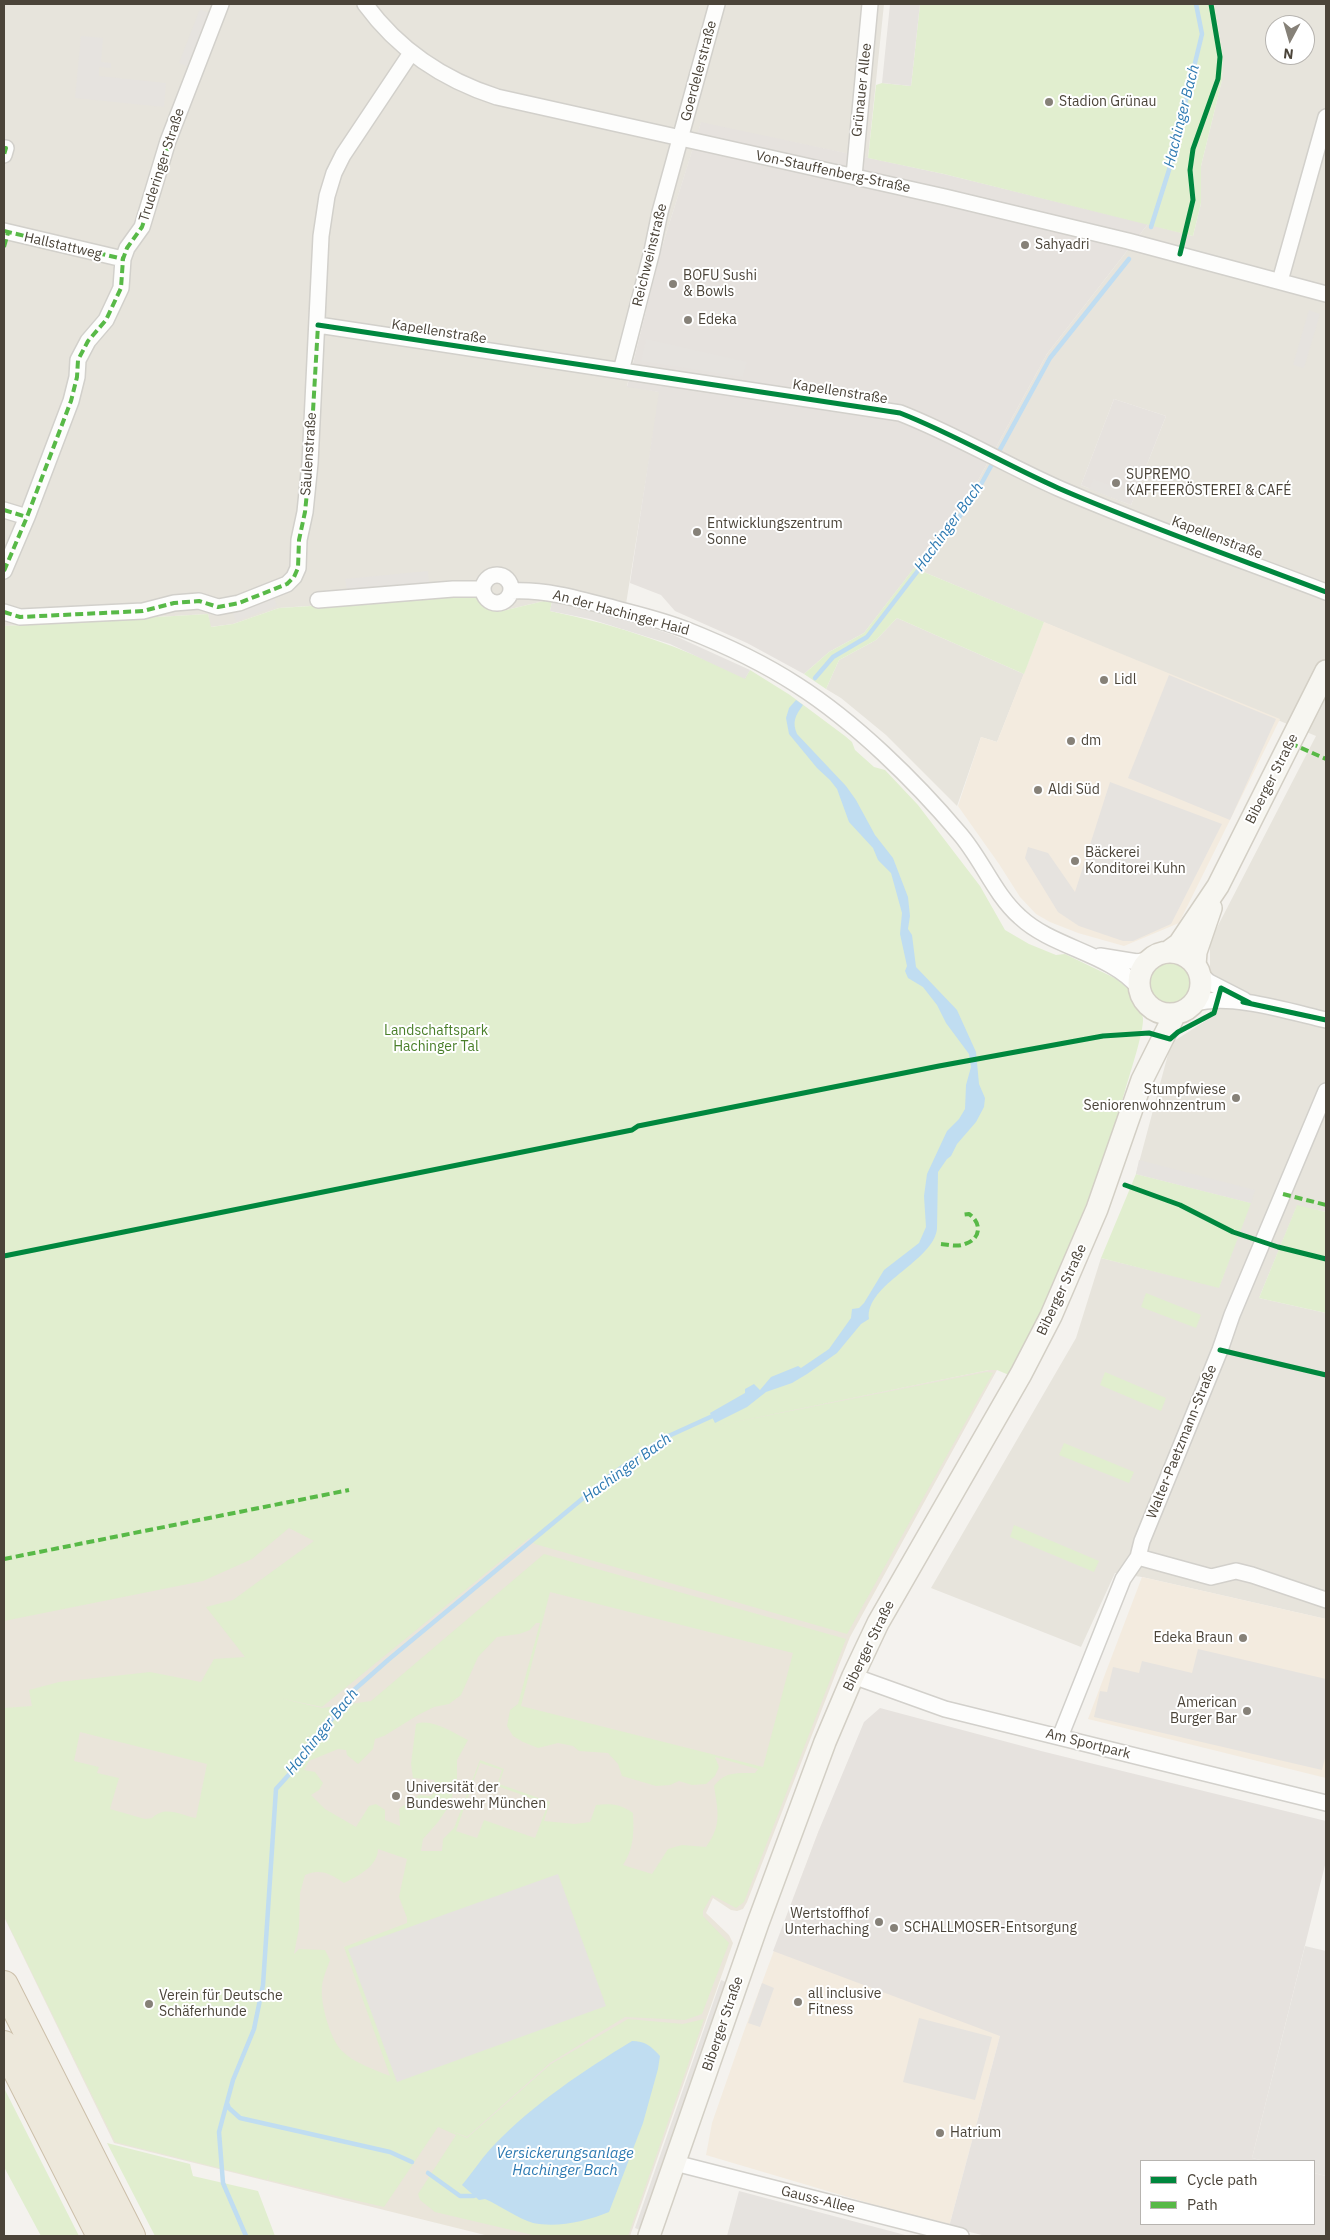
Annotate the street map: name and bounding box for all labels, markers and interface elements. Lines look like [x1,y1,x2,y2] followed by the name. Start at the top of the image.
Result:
[1265,15,1315,65] north arrow
[677,19,721,123] street label: Goerdelerstraße
[849,42,875,138] street label: Grünauer Allee
[1283,44,1295,63] text: N
[1161,63,1203,169] water label: Hachinger Bach
[1059,94,1156,110] place label: Stadion Grünau
[1043,96,1055,108] marker: Stadion Grünau
[136,106,188,224] street label: Truderinger Straße
[754,147,912,197] street label: Von-Stauffenberg-Straße
[629,202,671,308] street label: Reichweinstraße
[22,229,104,263] street label: Hallstattweg
[1035,237,1089,253] place label: Sahyadri
[1019,239,1031,251] marker: Sahyadri
[683,268,757,300] place label: BOFU Sushi & Bowls
[667,278,679,290] marker: BOFU Sushi & Bowls
[698,312,737,328] place label: Edeka
[682,314,694,326] marker: Edeka
[390,316,488,348] street label: Kapellenstraße
[791,376,889,408] street label: Kapellenstraße
[298,412,320,496] street label: Säulenstraße
[1126,467,1291,500] place label: SUPREMO KAFFEERÖSTEREI & CAFÉ
[1110,477,1122,489] marker: SUPREMO KAFFEERÖSTEREI & CAFÉ
[911,479,987,575] water label: Hachinger Bach
[1169,513,1265,563] street label: Kapellenstraße
[707,516,843,548] place label: Entwicklungszentrum Sonne
[691,526,703,538] marker: Entwicklungszentrum Sonne
[551,587,691,639] street label: An der Hachinger Haid
[1114,672,1136,688] place label: Lidl
[1098,674,1110,686] marker: Lidl
[1242,731,1302,827] street label: Biberger Straße
[1081,733,1101,749] place label: dm
[1065,735,1077,747] marker: dm
[1048,782,1100,798] place label: Aldi Süd
[1032,784,1044,796] marker: Aldi Süd
[1085,845,1186,878] place label: Bäckerei Konditorei Kuhn
[1069,855,1081,867] marker: Bäckerei Konditorei Kuhn
[384,1023,488,1056] park label: Landschaftspark Hachinger Tal
[1084,1082,1226,1114] place label: Stumpfwiese Seniorenwohnzentrum
[1230,1092,1242,1104] marker: Stumpfwiese Seniorenwohnzentrum
[1033,1242,1091,1338] street label: Biberger Straße
[1143,1363,1221,1521] street label: Walter-Paetzmann-Straße
[579,1430,675,1506] water label: Hachinger Bach
[840,1598,898,1694] street label: Biberger Straße
[1153,1630,1233,1646] place label: Edeka Braun
[1237,1632,1249,1644] marker: Edeka Braun
[282,1685,362,1779] water label: Hachinger Bach
[1170,1695,1237,1728] place label: American Burger Bar
[1241,1705,1253,1717] marker: American Burger Bar
[1044,1725,1132,1763] street label: Am Sportpark
[406,1780,546,1812] place label: Universität der Bundeswehr München
[390,1790,402,1802] marker: Universität der Bundeswehr München
[785,1906,869,1938] place label: Wertstoffhof Unterhaching
[873,1916,885,1928] marker: Wertstoffhof Unterhaching
[904,1920,1077,1936] place label: SCHALLMOSER-Entsorgung
[888,1922,900,1934] marker: SCHALLMOSER-Entsorgung
[699,1974,747,2074] street label: Biberger Straße
[808,1986,881,2018] place label: all inclusive Fitness
[159,1988,283,2020] place label: Verein für Deutsche Schäferhunde
[792,1996,804,2008] marker: all inclusive Fitness
[143,1998,155,2010] marker: Verein für Deutsche Schäferhunde
[950,2125,1001,2141] place label: Hatrium
[934,2127,946,2139] marker: Hatrium
[496,2145,634,2180] water label: Versickerungsanlage Hachinger Bach
[1140,2160,1315,2225] legend
[1187,2170,1258,2189] text: Cycle path
[779,2183,857,2217] street label: Gauss-Allee
[1187,2195,1218,2214] text: Path

